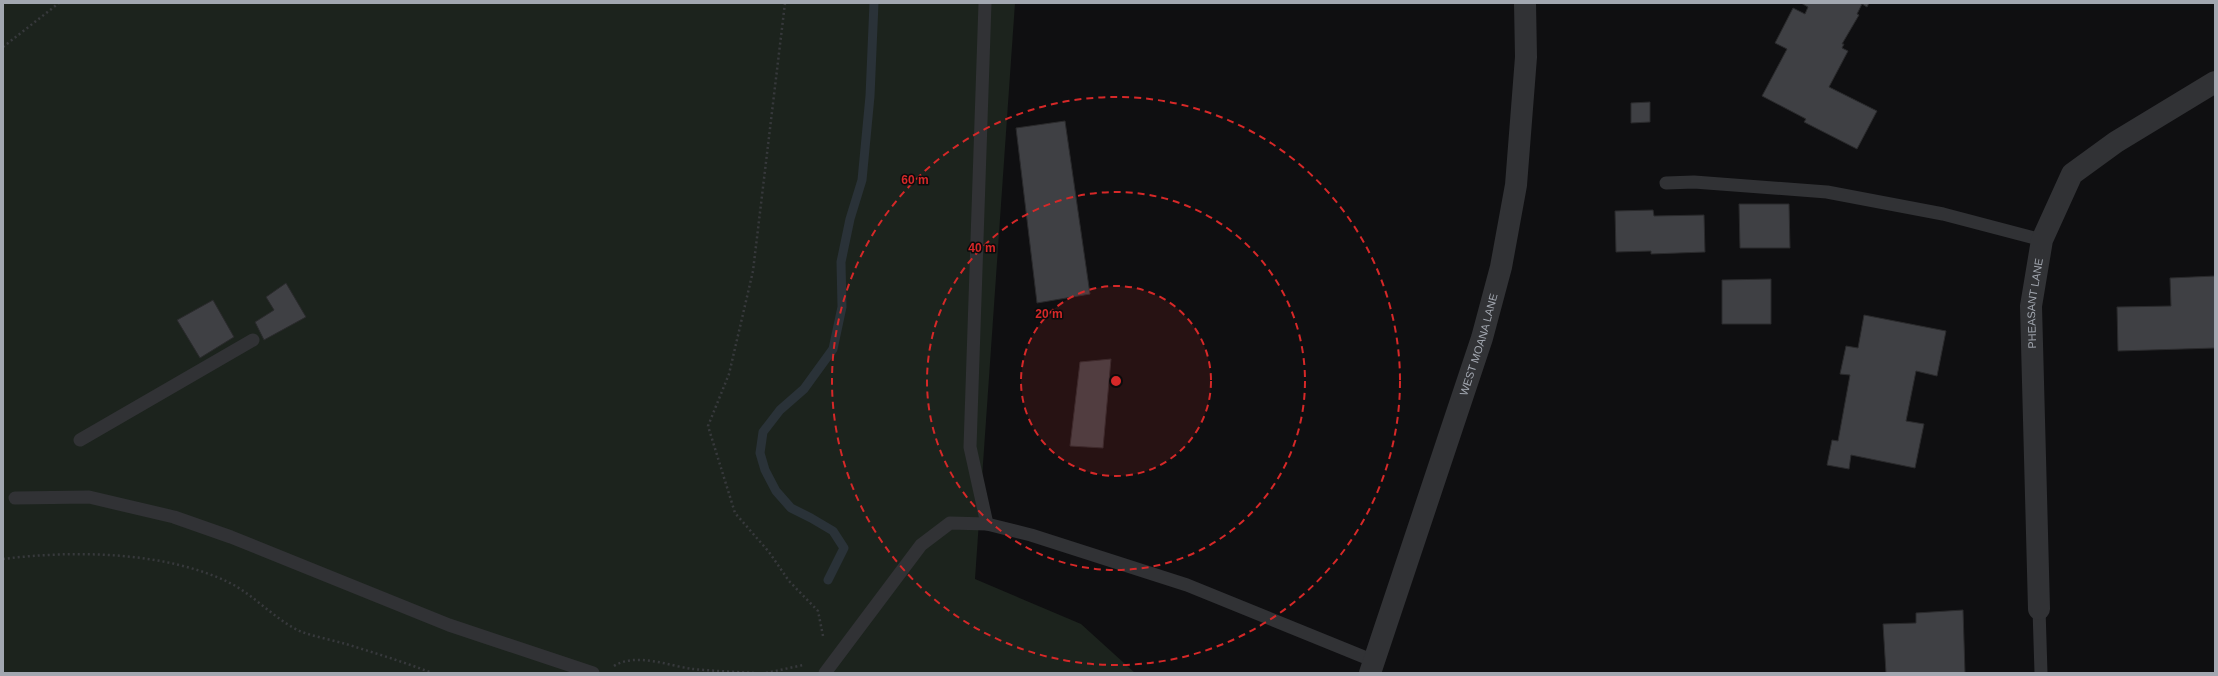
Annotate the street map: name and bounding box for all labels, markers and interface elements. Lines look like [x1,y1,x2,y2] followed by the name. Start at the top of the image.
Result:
[901,173,929,187] text: 60 m
[968,241,996,255] text: 40 m
[2025,257,2045,349] street label: PHEASANT LANE
[1457,292,1500,397] street label: WEST MOANA LANE
[1035,307,1063,321] text: 20 m
[1109,374,1123,388] centre of rings

